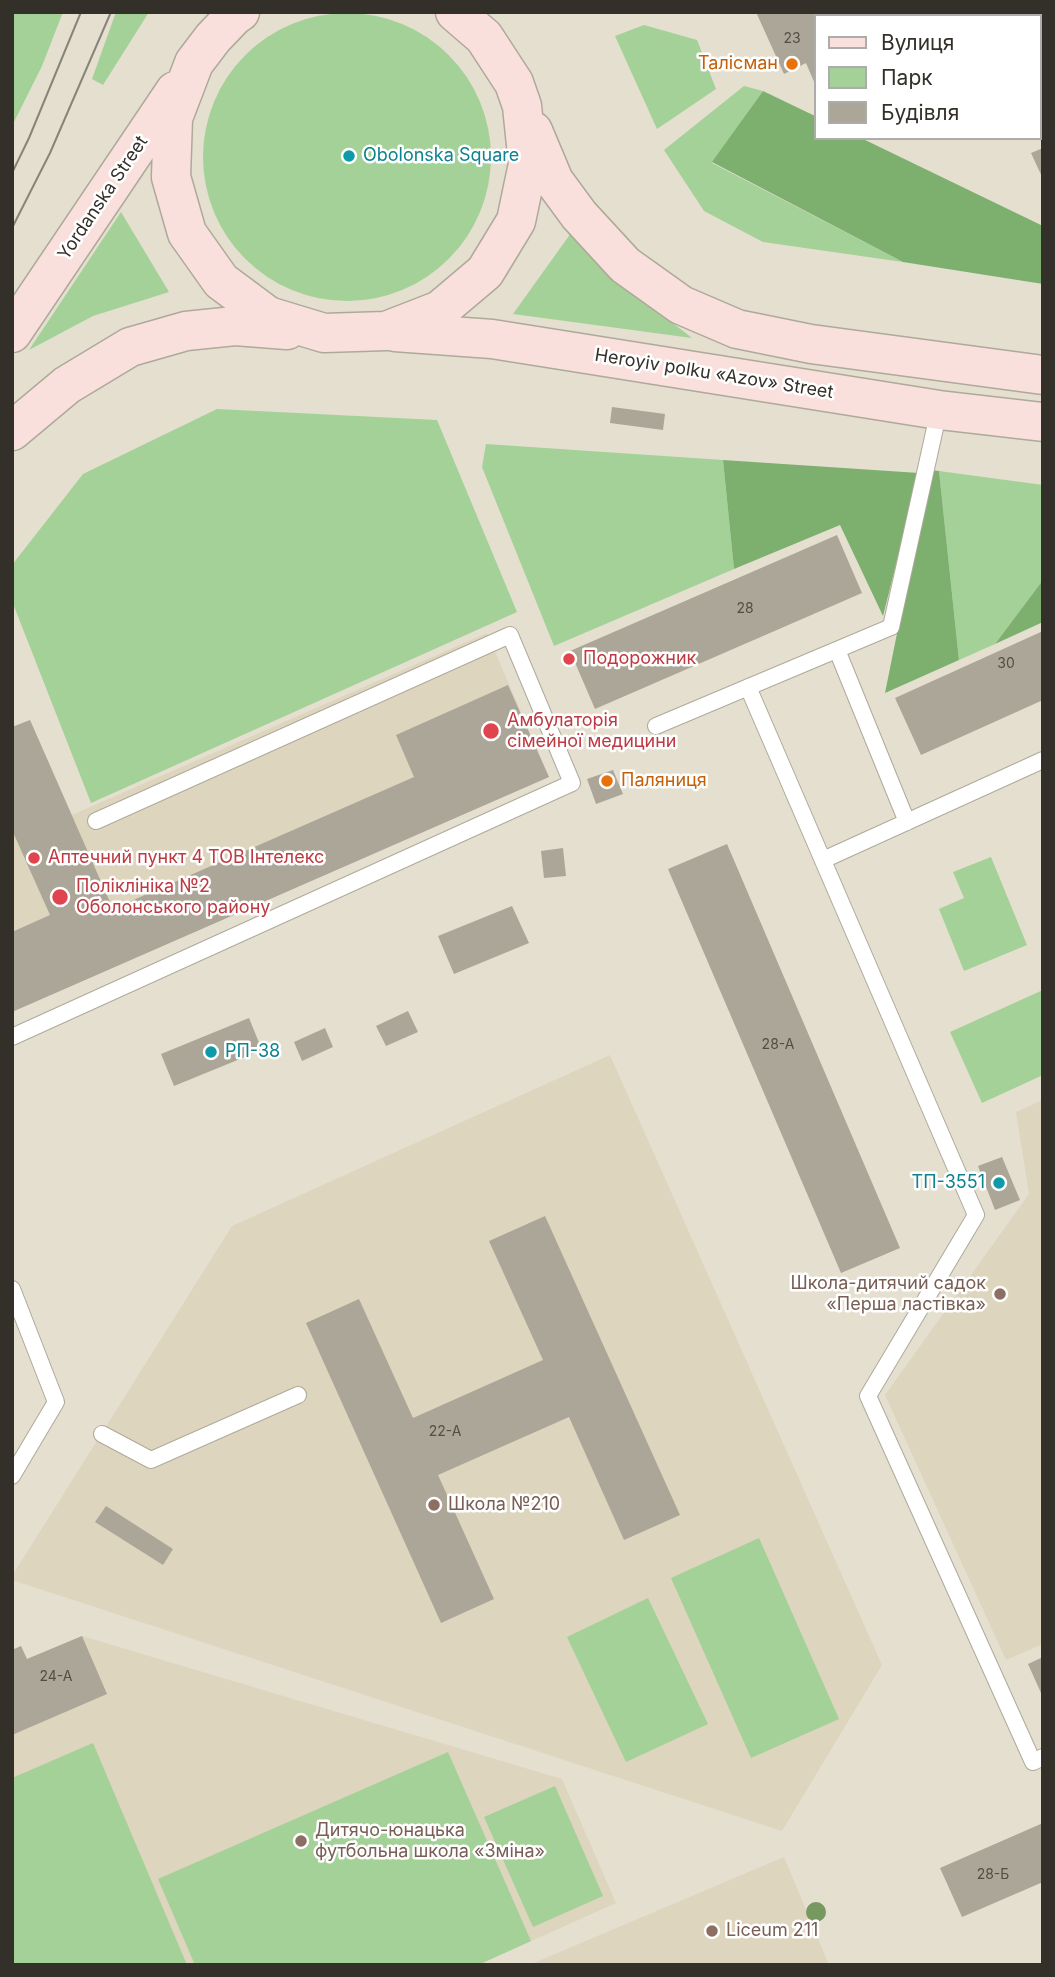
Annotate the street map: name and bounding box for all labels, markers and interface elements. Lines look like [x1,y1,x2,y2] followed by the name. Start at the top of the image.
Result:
[814,14,1041,140] legend
[881,30,954,55] text: Вулиця
[783,31,801,47] house number: 23
[698,53,778,75] place label: Талісман
[784,56,800,72] marker: Талісман
[881,65,933,90] text: Парк
[881,100,959,125] text: Будівля
[53,132,153,264] street label: Yordanska Street
[363,145,519,167] place label: Obolonska Square
[341,148,357,164] marker: Obolonska Square
[593,344,835,404] street label: Heroyiv polku «Azov» Street
[736,601,754,617] house number: 28
[583,648,696,670] place label: Подорожник
[561,651,577,667] marker: Подорожник
[997,656,1015,672] house number: 30
[507,710,676,752] place label: Амбулаторія сімейної медицини
[481,721,501,741] marker: Амбулаторія сімейної медицини
[621,770,707,792] place label: Паляниця
[599,773,615,789] marker: Паляниця
[48,847,324,869] place label: Аптечний пункт 4 ТОВ Інтелекс
[26,850,42,866] marker: Аптечний пункт 4 ТОВ Інтелекс
[76,876,270,918] place label: Поліклініка №2 Оболонського району
[50,887,70,907] marker: Поліклініка №2 Оболонського району
[762,1037,794,1053] house number: 28-А
[225,1041,280,1063] place label: РП-38
[203,1044,219,1060] marker: РП-38
[912,1172,985,1194] place label: ТП-3551
[991,1175,1007,1191] marker: ТП-3551
[790,1273,986,1316] place label: Школа-дитячий садок «Перша ластівка»
[992,1286,1008,1302] marker: Школа-дитячий садок «Перша ластівка»
[429,1424,461,1440] house number: 22-А
[448,1494,560,1516] place label: Школа №210
[426,1497,442,1513] marker: Школа №210
[40,1669,72,1685] house number: 24-А
[315,1820,545,1862] place label: Дитячо-юнацька футбольна школа «Зміна»
[293,1833,309,1849] marker: Дитячо-юнацька футбольна школа «Зміна»
[977,1867,1009,1883] house number: 28-Б
[726,1920,818,1942] place label: Liceum 211
[704,1923,720,1939] marker: Liceum 211

